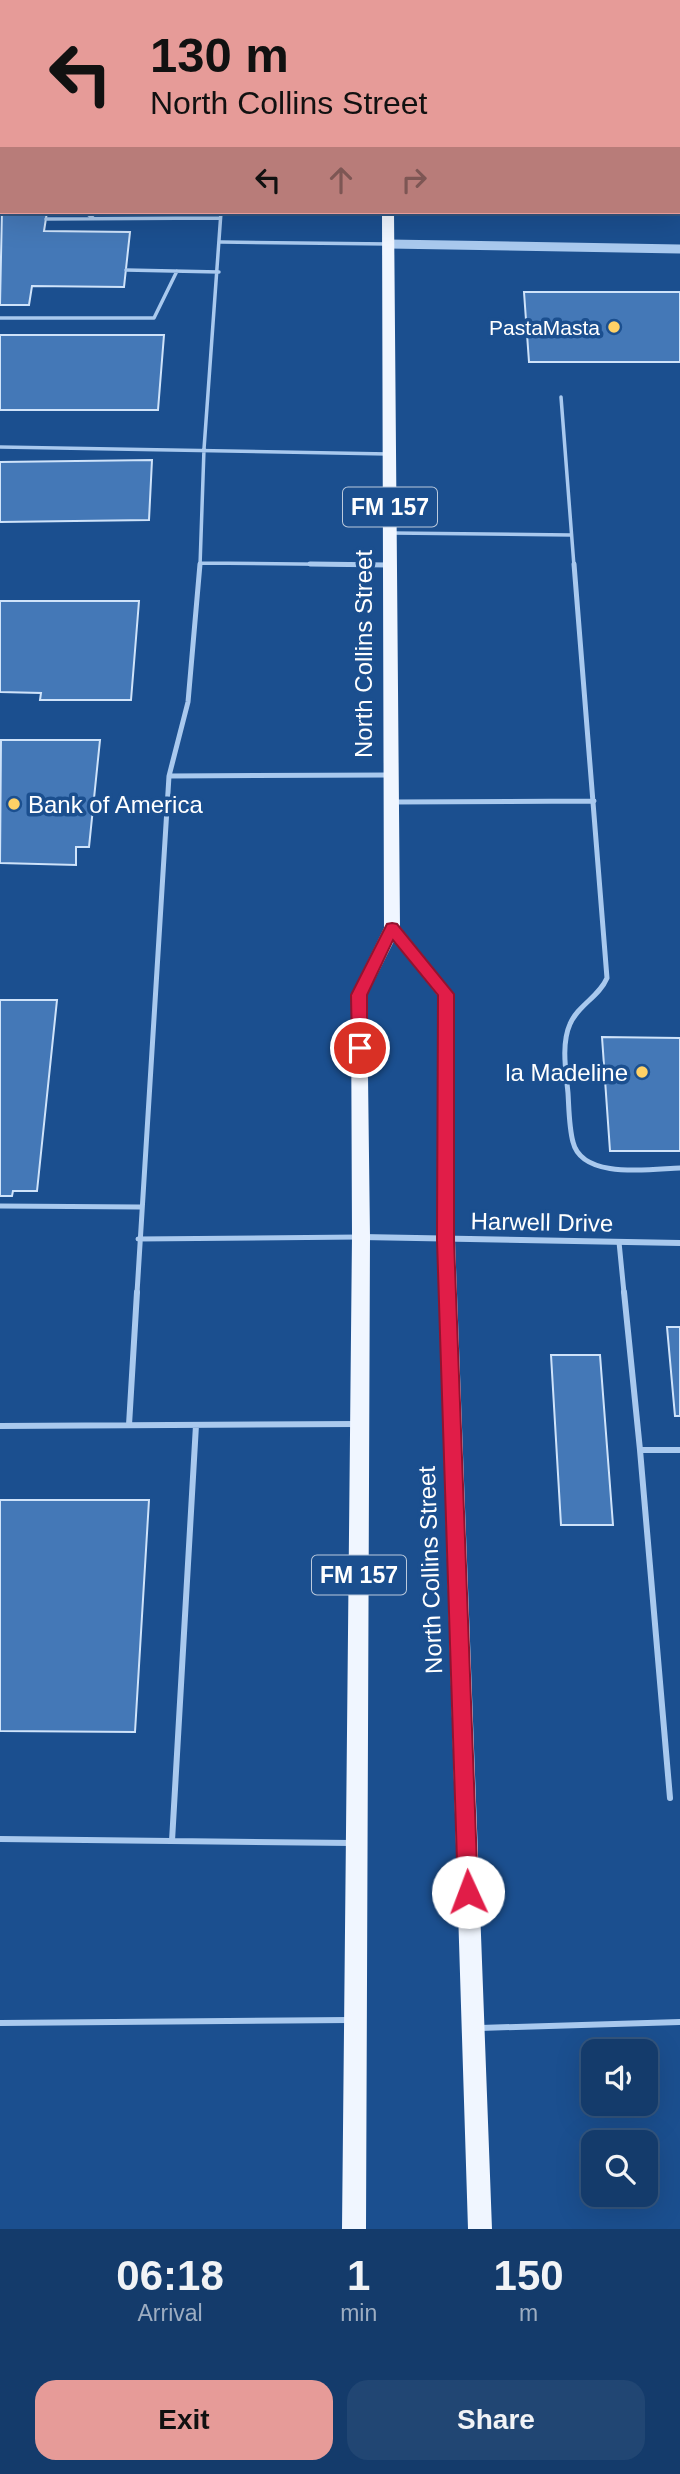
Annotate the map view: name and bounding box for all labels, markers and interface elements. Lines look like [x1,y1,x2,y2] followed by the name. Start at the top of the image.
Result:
[35,28,126,119] icon: left
[150,28,289,82] text: 130 m
[150,85,427,121] text: North Collins Street
[249,161,287,199] icon: left
[322,161,360,199] icon: ahead
[395,161,433,199] icon: right
[489,316,600,339] place label: PastaMasta
[606,319,622,335] marker: PastaMasta
[343,488,437,526] road number: FM 157
[350,550,377,758] street label: North Collins Street
[28,791,203,818] place label: Bank of America
[6,796,22,812] marker: Bank of America
[330,1018,390,1078] pin
[341,1029,379,1067] icon: arrive
[505,1059,628,1086] place label: la Madeline
[634,1064,650,1080] marker: la Madeline
[470,1207,614,1237] street label: Harwell Drive
[413,1465,447,1674] street label: North Collins Street
[312,1556,406,1594] road number: FM 157
[431,1855,505,1929] position arrow
[581,2039,658,2207] map controls
[581,2039,658,2116] button: sound
[581,2130,658,2207] button: search
[116,2252,224,2299] text: 06:18
[347,2252,370,2299] text: 1
[494,2252,564,2299] text: 150
[137,2300,203,2326] text: Arrival
[340,2300,377,2326] text: min
[519,2300,538,2326] text: m
[35,2380,333,2460] button: Exit
[347,2380,645,2460] button: Share

